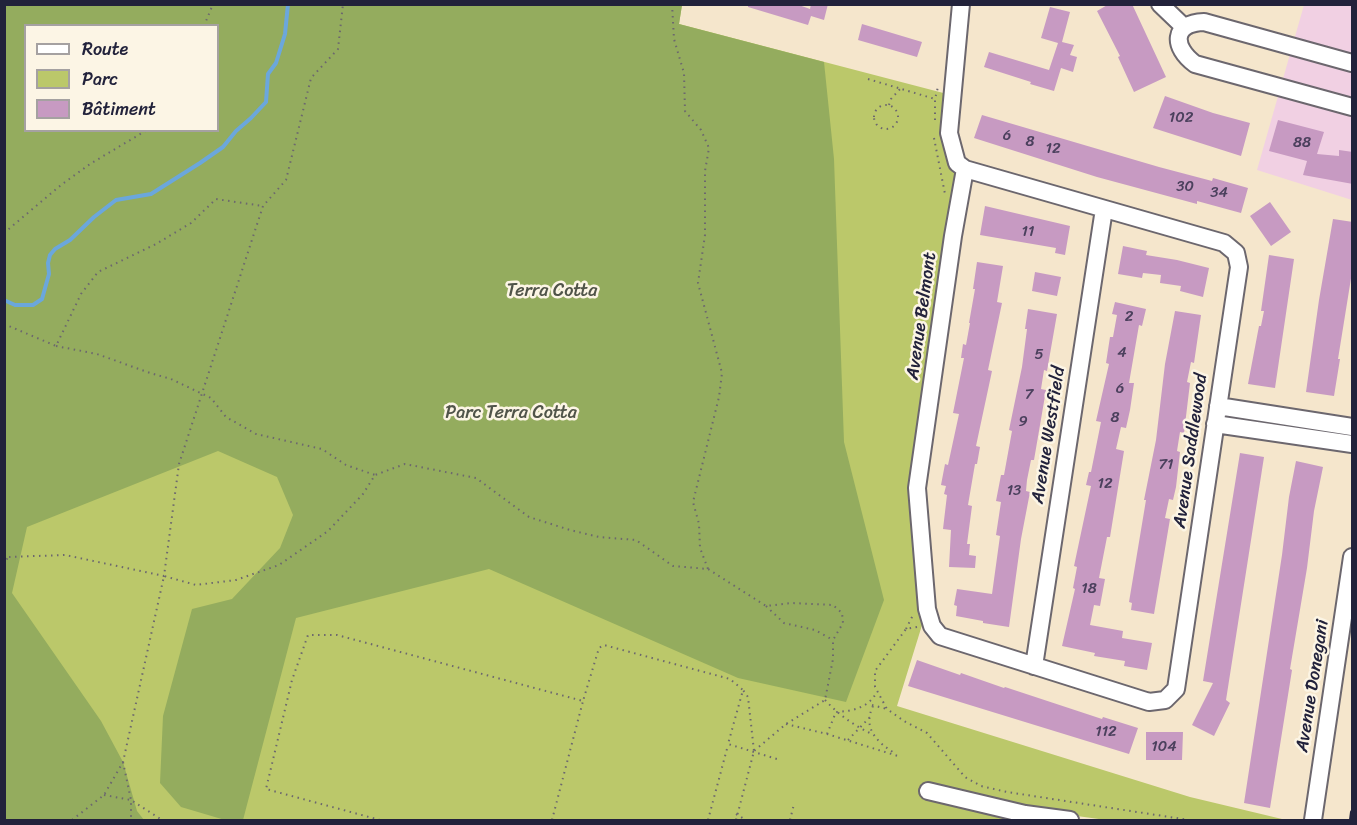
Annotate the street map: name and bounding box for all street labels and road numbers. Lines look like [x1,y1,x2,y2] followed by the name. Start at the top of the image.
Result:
[902,251,942,381] street label: Avenue Belmont
[1027,365,1071,505] street label: Avenue Westfield
[1169,372,1213,530] street label: Avenue Saddlewood
[1292,618,1334,754] street label: Avenue Donegani

